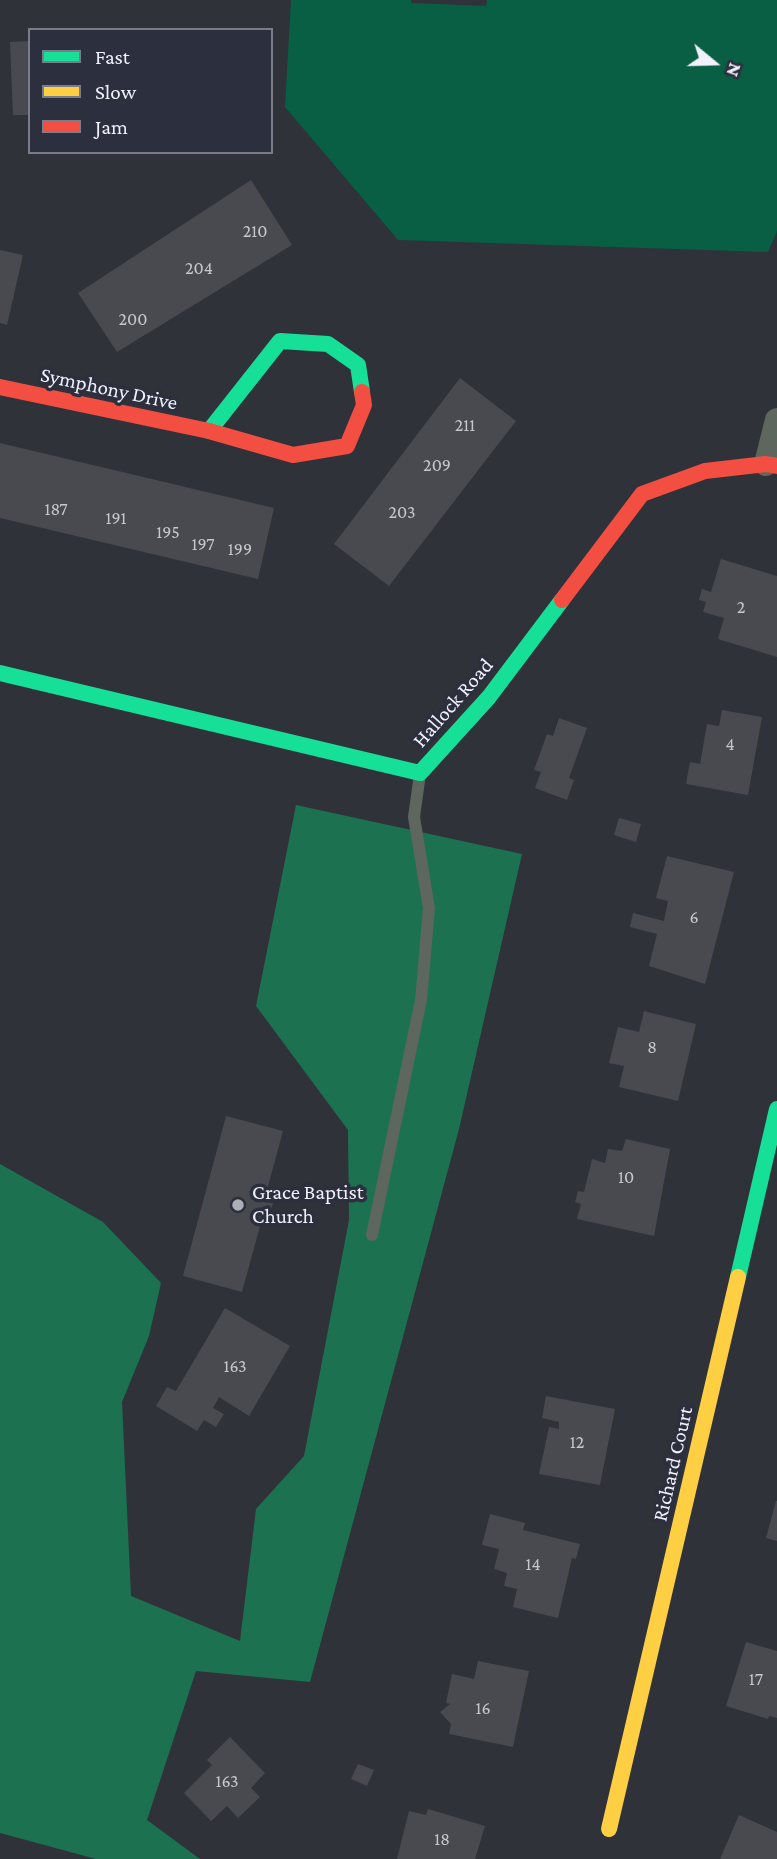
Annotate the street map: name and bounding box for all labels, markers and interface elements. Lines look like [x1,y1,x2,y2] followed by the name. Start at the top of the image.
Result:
[28,28,273,154] legend
[679,28,749,98] north arrow
[95,45,130,69] text: Fast
[722,60,746,80] text: N
[95,80,136,104] text: Slow
[95,115,128,139] text: Jam
[243,220,267,242] house number: 210
[185,257,213,279] house number: 204
[119,308,147,330] house number: 200
[38,362,180,416] street label: Symphony Drive
[455,414,475,436] house number: 211
[423,454,451,476] house number: 209
[44,498,68,520] house number: 187
[388,501,416,523] house number: 203
[105,507,127,529] house number: 191
[156,521,180,543] house number: 195
[191,533,215,555] house number: 197
[228,538,252,560] house number: 199
[737,596,745,618] house number: 2
[407,653,499,753] street label: Hallock Road
[725,733,735,755] house number: 4
[689,906,699,928] house number: 6
[647,1036,657,1058] house number: 8
[618,1166,634,1188] house number: 10
[252,1180,364,1230] place label: Grace Baptist Church
[230,1197,246,1213] marker: Grace Baptist Church
[223,1355,247,1377] house number: 163
[648,1404,698,1524] street label: Richard Court
[570,1431,584,1453] house number: 12
[525,1553,541,1575] house number: 14
[749,1668,763,1690] house number: 17
[475,1697,491,1719] house number: 16
[215,1770,239,1792] house number: 163
[434,1828,450,1850] house number: 18

